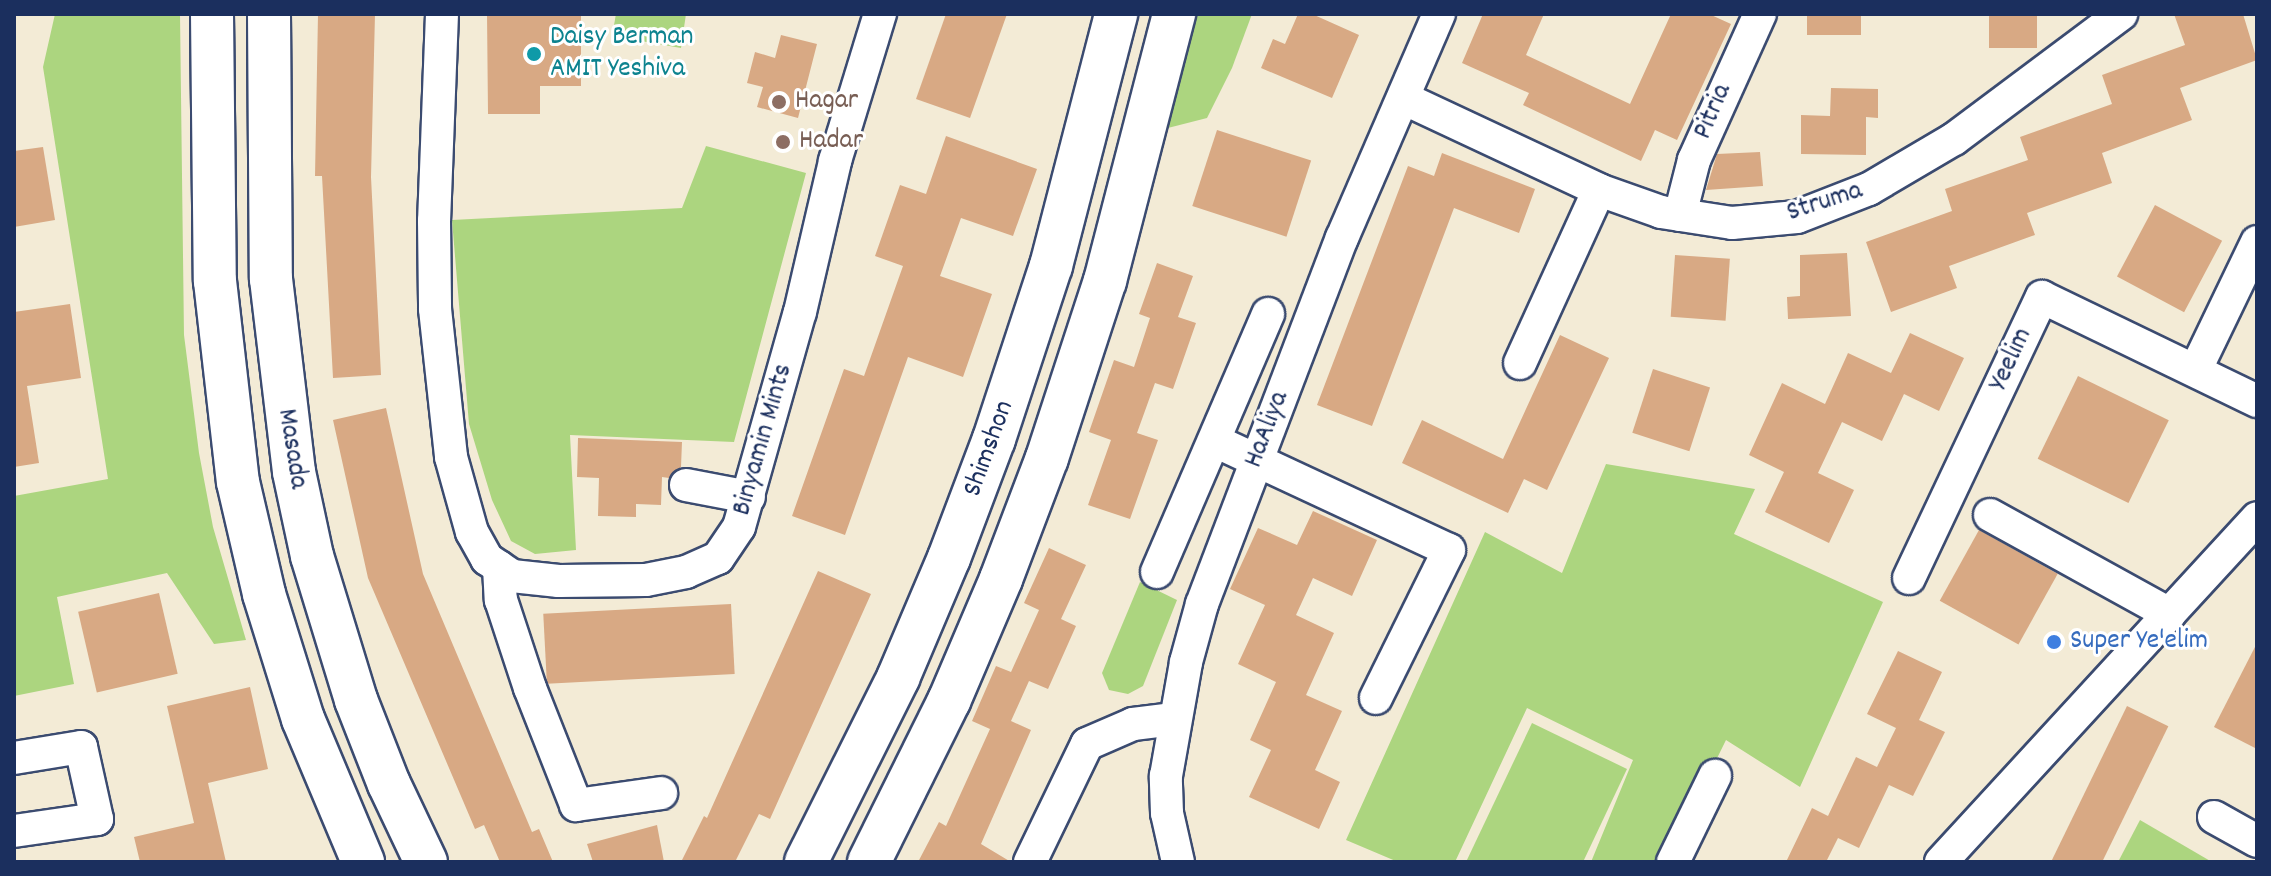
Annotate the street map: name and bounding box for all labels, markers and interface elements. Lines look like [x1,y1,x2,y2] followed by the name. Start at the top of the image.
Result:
[550,21,694,87] place label: Daisy Berman AMIT Yeshiva
[525,45,543,63] marker: Daisy Berman AMIT Yeshiva
[1687,79,1741,145] street label: Pitria
[795,85,858,119] place label: Hagar
[770,93,788,111] marker: Hagar
[799,125,863,159] place label: Hadar
[774,133,792,151] marker: Hadar
[1783,175,1867,231] street label: Struma
[1983,323,2041,397] street label: Yeelim
[726,360,802,520] street label: Binyamin Mints
[1238,387,1298,473] street label: HaAliya
[957,396,1023,502] street label: Shimshon
[268,407,314,491] street label: Masada
[2070,625,2208,659] place label: Super Ye'elim
[2045,633,2063,651] marker: Super Ye'elim

